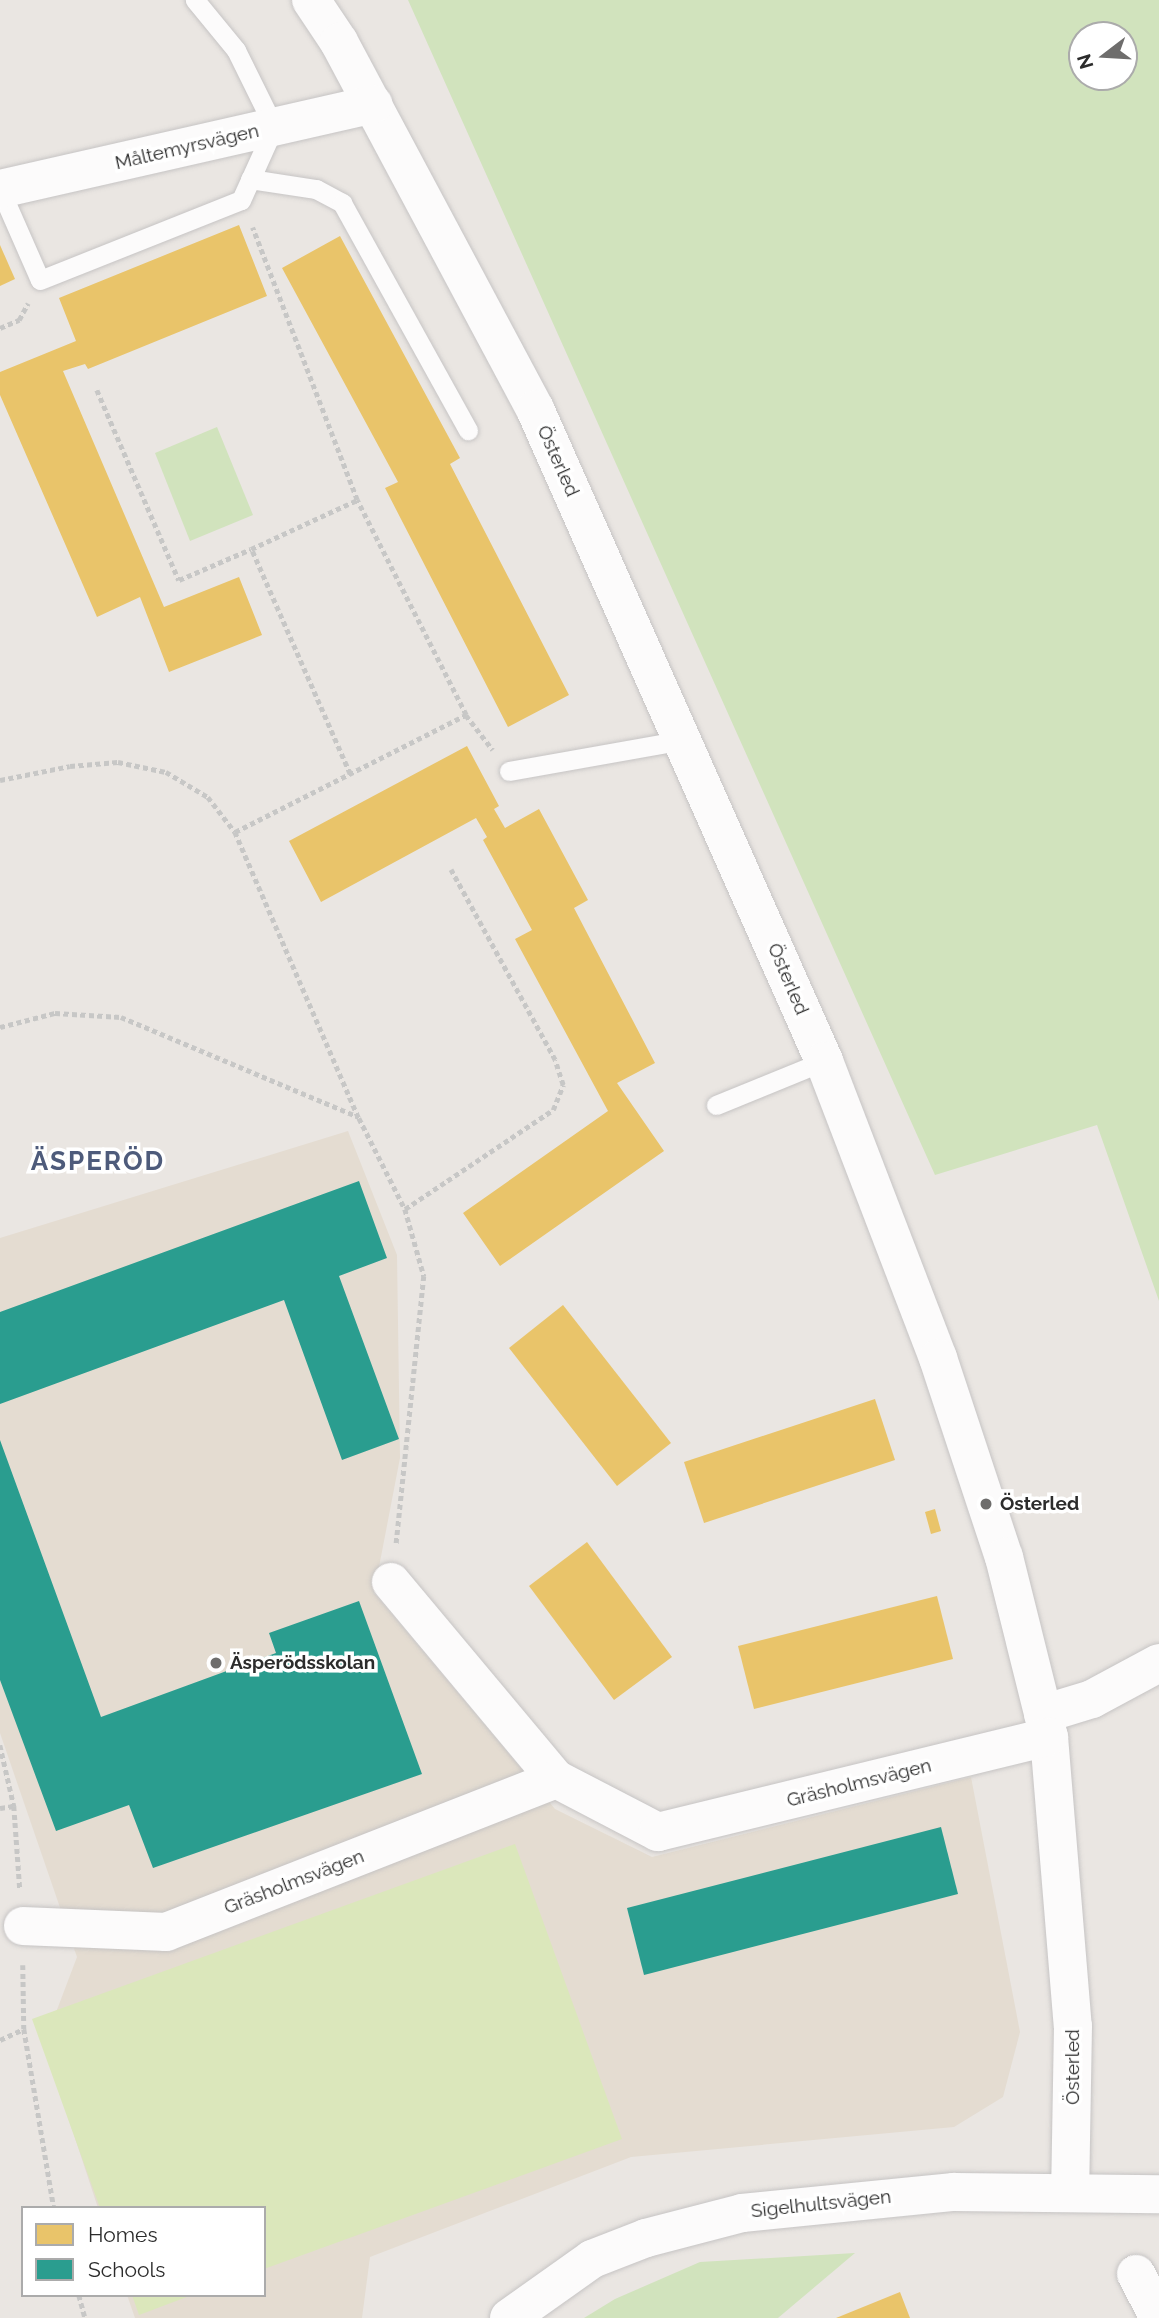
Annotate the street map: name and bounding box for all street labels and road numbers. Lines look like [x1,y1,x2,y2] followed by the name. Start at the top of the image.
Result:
[113,119,261,175] street label: Måltemyrsvägen
[532,422,584,500] street label: Österled
[763,940,813,1018] street label: Österled
[784,1754,934,1812] street label: Gräsholmsvägen
[221,1845,367,1919] street label: Gräsholmsvägen
[1062,2029,1084,2105] street label: Österled
[750,2185,892,2223] street label: Sigelhultsvägen

